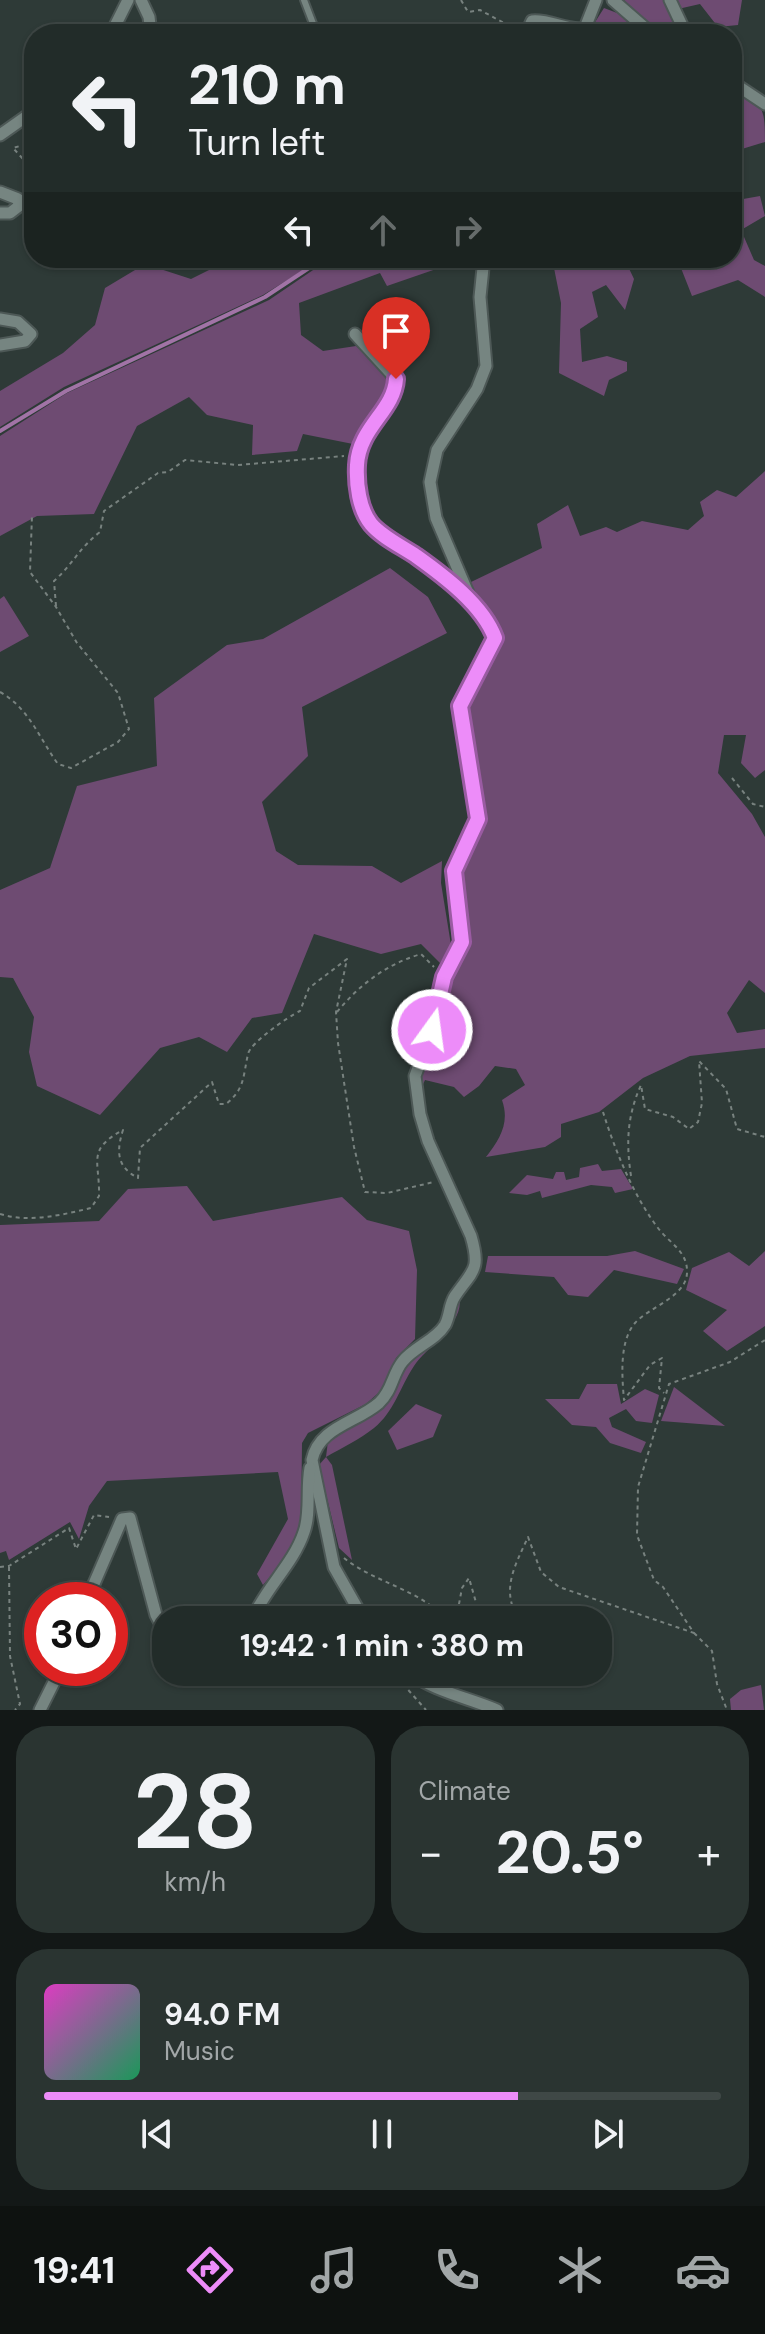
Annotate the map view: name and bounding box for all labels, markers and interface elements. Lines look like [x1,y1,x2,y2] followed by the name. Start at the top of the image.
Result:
[188,48,346,121] text: 210 m
[56,56,160,160] icon: left
[188,119,325,166] text: Turn left
[277,208,321,252] icon: left
[361,208,405,252] icon: ahead
[445,208,489,252] icon: right
[362,297,430,379] pin
[374,309,418,353] icon: arrive
[390,988,474,1072] position arrow
[24,1582,128,1686] speed limit sign: 30
[240,1626,524,1665] text: 19:42 · 1 min · 380 m
[133,1745,258,1880] text: 28
[419,1774,511,1808] text: Climate
[496,1813,644,1892] text: 20.5°
[419,1824,443,1882] text: −
[697,1824,721,1882] text: +
[165,1865,226,1899] text: km/h
[164,1995,280,2034] text: 94.0 FM
[164,2034,235,2068] text: Music
[135,2112,179,2156] icon: previous
[360,2112,404,2156] icon: pause
[586,2112,630,2156] icon: next
[182,2242,238,2298] icon: directions
[306,2242,362,2298] icon: music
[429,2242,485,2298] icon: phone
[552,2242,608,2298] icon: climate
[675,2242,731,2298] icon: car
[34,2247,115,2294] text: 19:41

